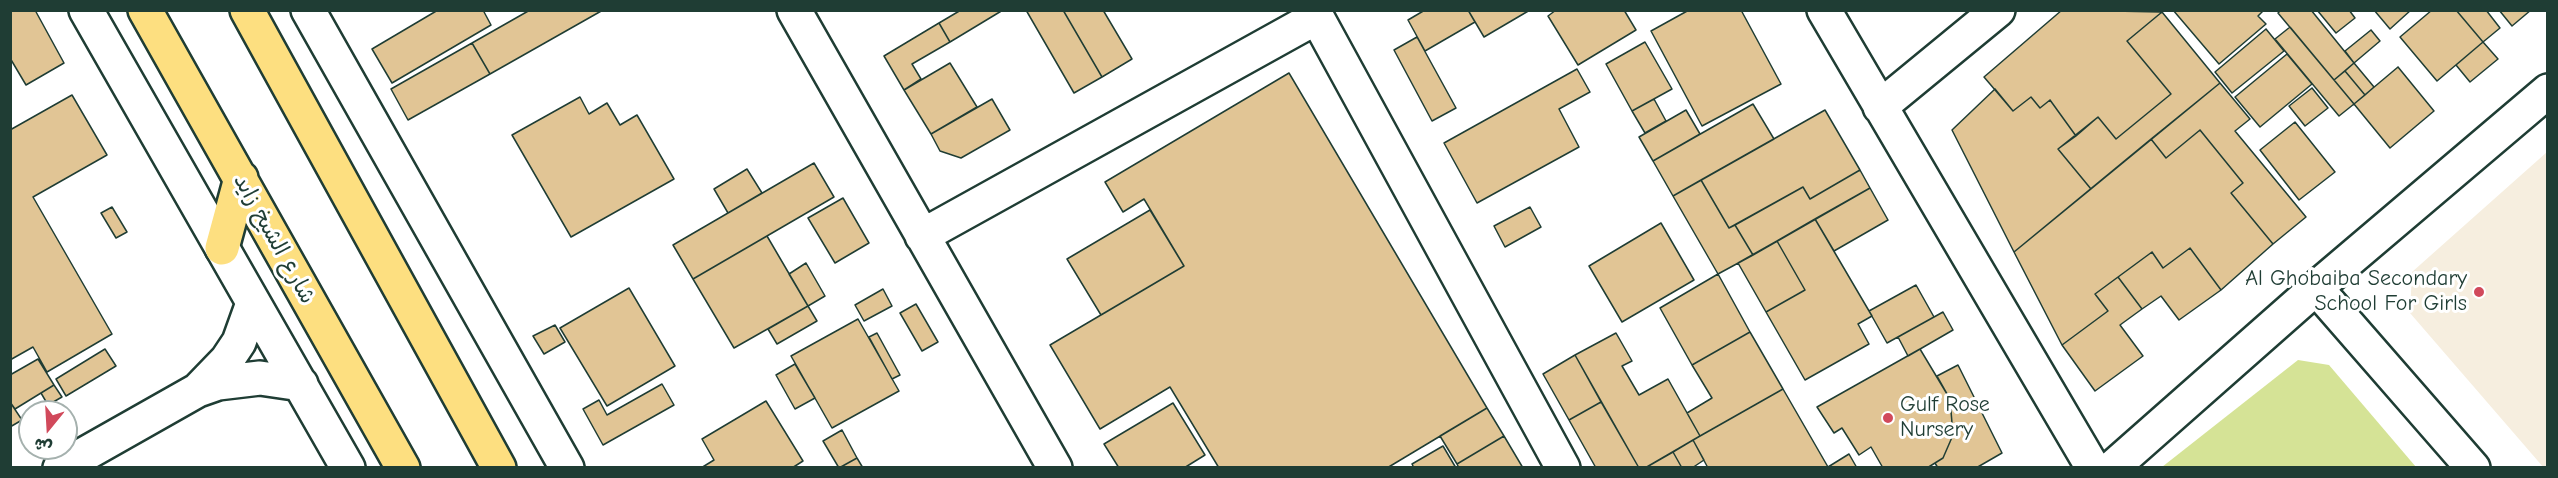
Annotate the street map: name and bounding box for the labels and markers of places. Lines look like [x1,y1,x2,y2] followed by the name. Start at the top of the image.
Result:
[2245,266,2467,318] place label: Al Ghobaiba Secondary School For Girls
[2472,285,2486,299] marker: Al Ghobaiba Secondary School For Girls
[1900,392,1990,444] place label: Gulf Rose Nursery
[1881,411,1895,425] marker: Gulf Rose Nursery

